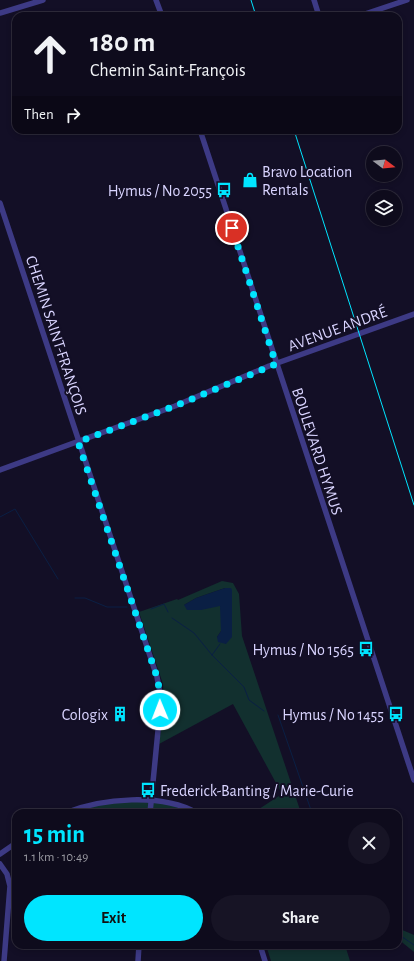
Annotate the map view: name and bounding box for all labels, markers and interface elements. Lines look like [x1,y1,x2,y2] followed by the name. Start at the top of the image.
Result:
[24,28,76,80] icon: ahead
[90,29,155,57] text: 180 m
[90,62,246,80] text: Chemin Saint-François
[62,104,84,126] icon: right
[24,107,54,122] text: Then
[366,146,402,182] north arrow
[366,146,402,226] map controls
[262,164,352,198] place label: Bravo Location Rentals
[241,171,259,189] shop icon: Bravo Location Rentals
[215,181,233,199] bus stop icon: Hymus / No 2055
[108,183,212,200] place label: Hymus / No 2055
[366,190,402,226] button: layers
[215,211,249,245] pin
[221,217,243,239] icon: arrive
[23,254,89,417] street label: CHEMIN SAINT-FRANÇOIS
[285,302,389,354] street label: AVENUE ANDRÉ
[289,386,345,517] street label: BOULEVARD HYMUS
[357,640,375,658] bus stop icon: Hymus / No 1565
[252,642,354,659] place label: Hymus / No 1565
[139,689,181,731] position arrow
[111,705,129,723] building icon: Cologix
[387,705,405,723] bus stop icon: Hymus / No 1455
[62,707,108,723] place label: Cologix
[282,707,384,724] place label: Hymus / No 1455
[139,781,157,799] bus stop icon: Frederick-Banting / Marie-Curie
[160,783,354,799] place label: Frederick-Banting / Marie-Curie
[348,822,390,864] button: close
[24,823,85,847] text: 15 min
[24,851,88,864] text: 1.1 km · 10:49
[24,895,203,941] button: Exit
[211,895,390,941] button: Share

